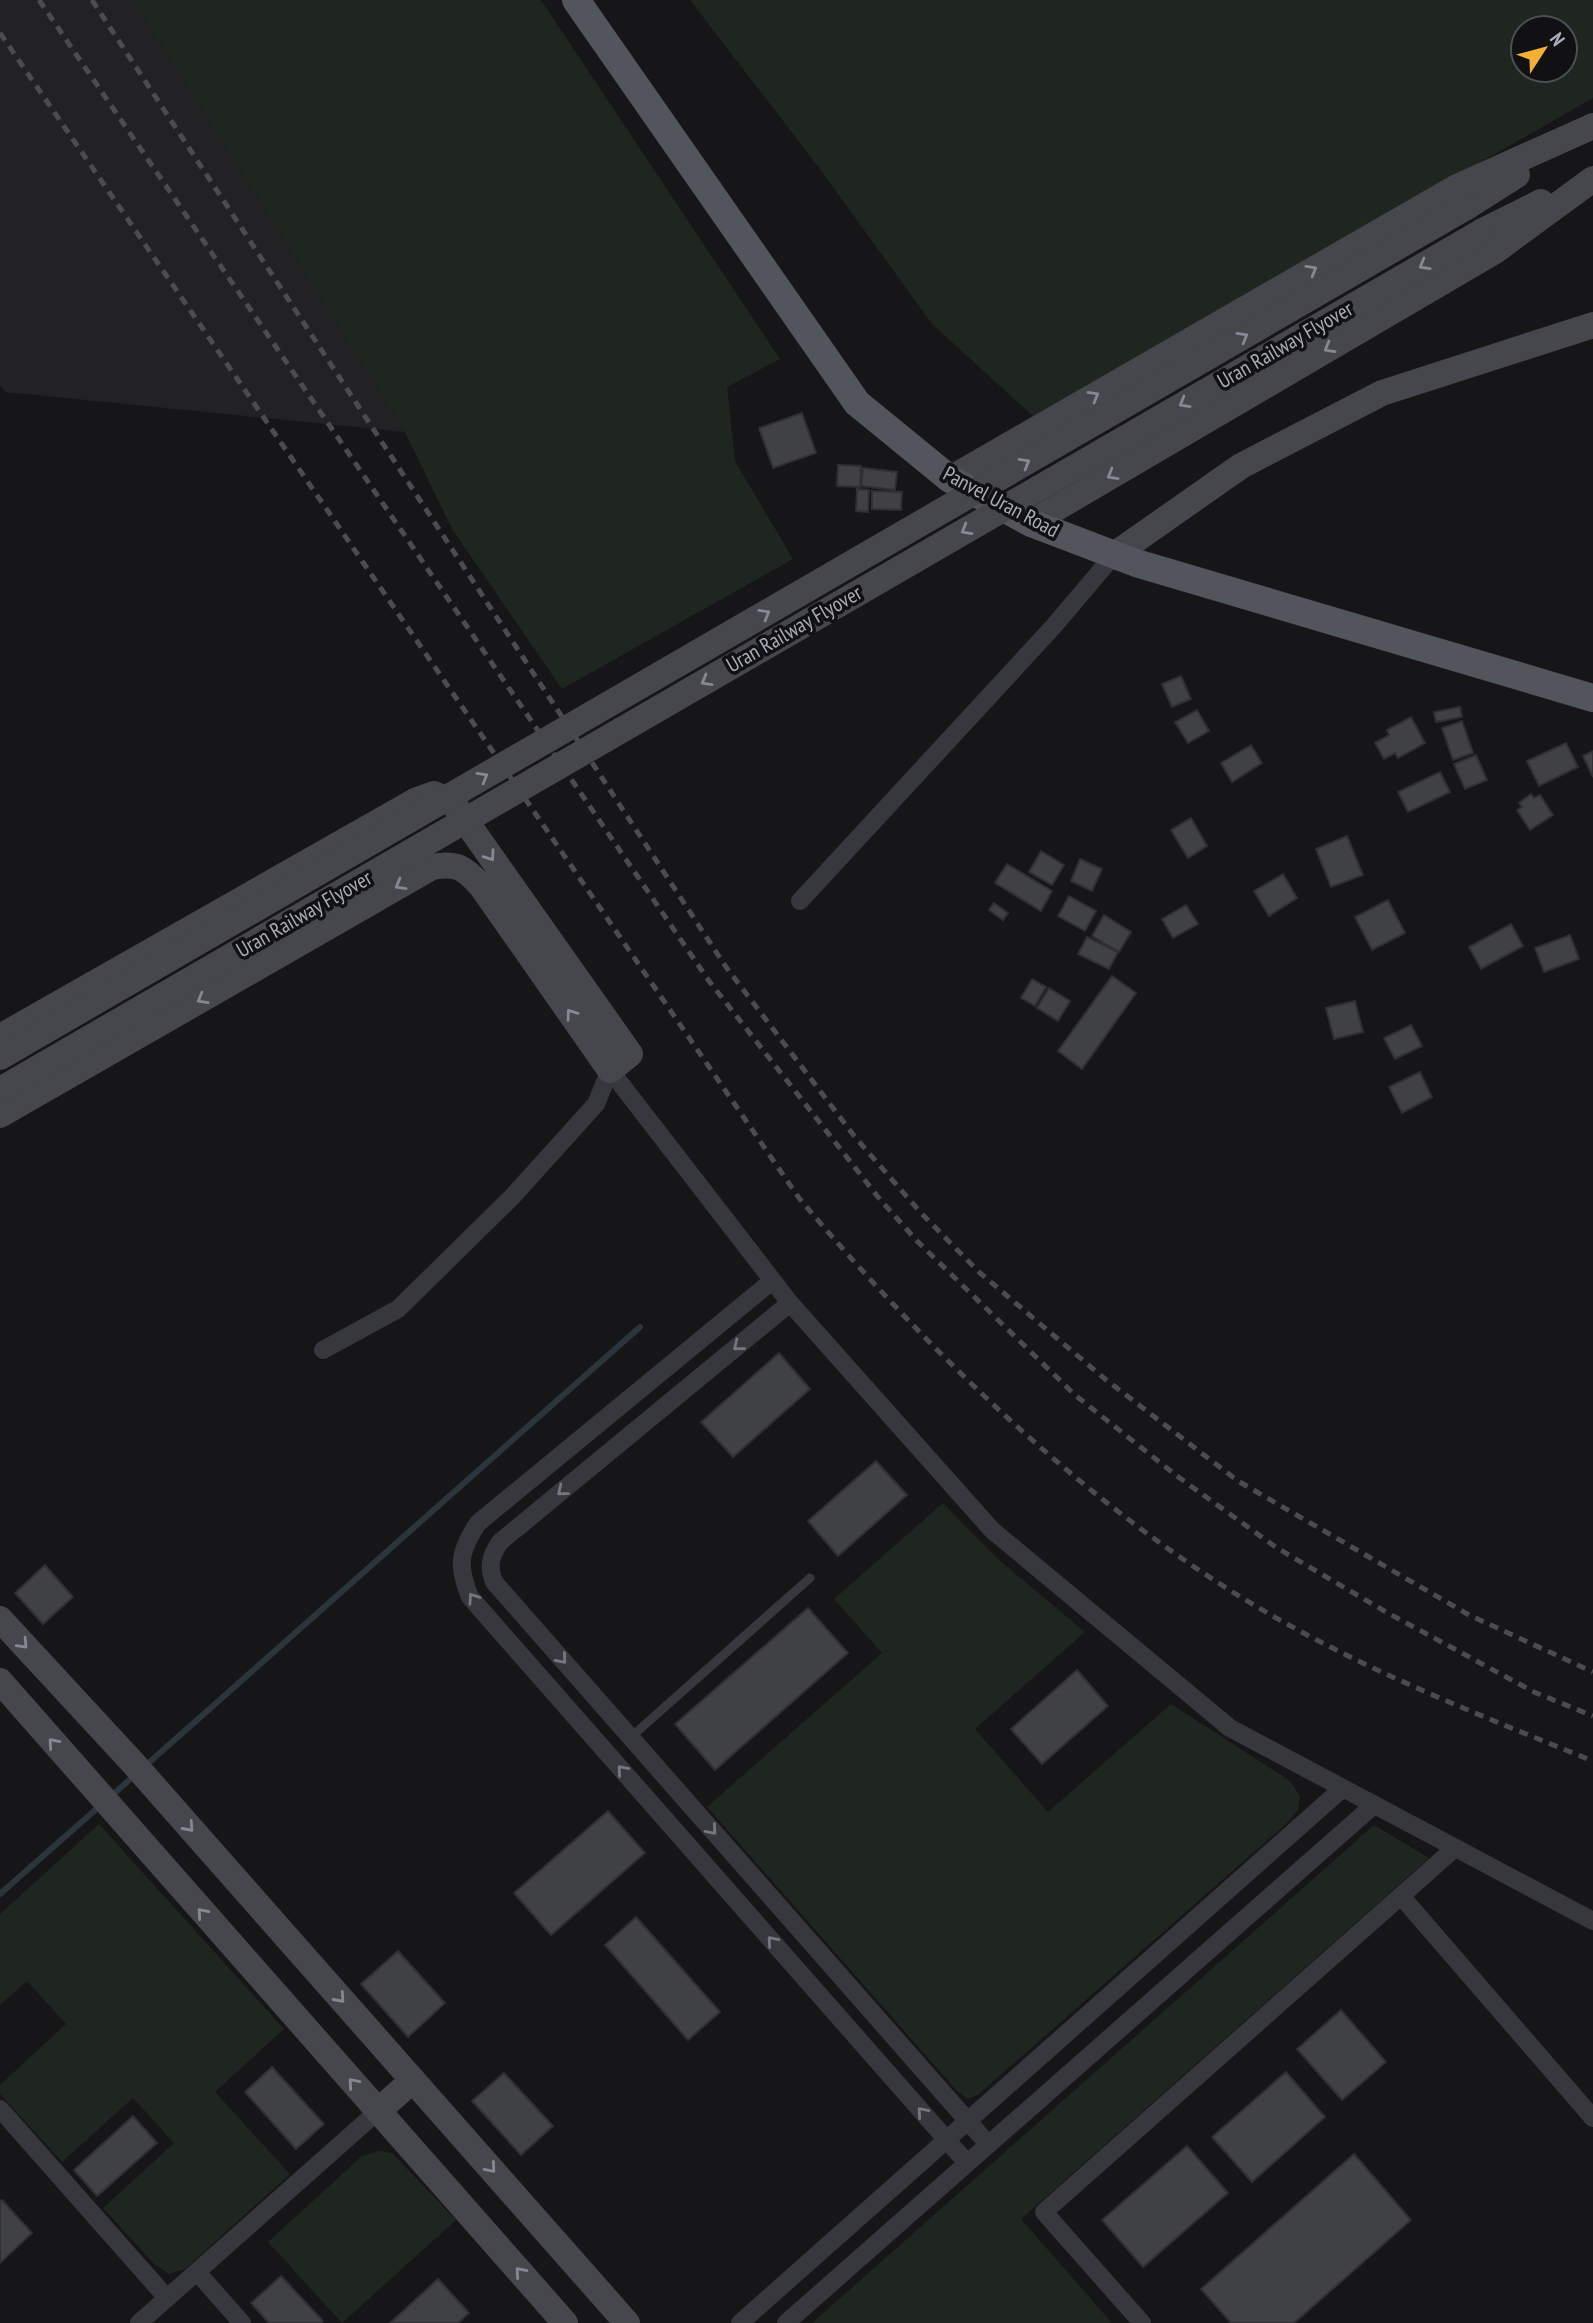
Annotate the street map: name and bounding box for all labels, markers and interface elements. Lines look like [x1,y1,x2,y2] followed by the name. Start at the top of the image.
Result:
[1509,14,1579,84] north arrow
[1545,28,1570,50] text: N
[1418,257,1431,270] one-way arrow
[1305,265,1318,278] one-way arrow
[1212,295,1358,394] street label: Uran Railway Flyover
[1235,332,1248,345] one-way arrow
[1324,340,1337,353] one-way arrow
[1087,391,1099,404] one-way arrow
[1179,395,1192,408] one-way arrow
[1018,458,1030,471] one-way arrow
[939,460,1064,543] street label: Panvel Uran Road
[1106,467,1119,480] one-way arrow
[961,522,974,535] one-way arrow
[721,579,867,678] street label: Uran Railway Flyover
[757,609,770,622] one-way arrow
[700,673,713,686] one-way arrow
[476,772,488,785] one-way arrow
[482,848,494,861] one-way arrow
[231,864,377,963] street label: Uran Railway Flyover
[394,877,407,890] one-way arrow
[197,991,210,1004] one-way arrow
[567,1009,579,1022] one-way arrow
[733,1338,746,1350] one-way arrow
[558,1482,570,1495] one-way arrow
[468,1593,481,1606] one-way arrow
[15,1636,27,1649] one-way arrow
[554,1651,566,1664] one-way arrow
[49,1738,61,1751] one-way arrow
[618,1765,630,1778] one-way arrow
[181,1819,193,1832] one-way arrow
[704,1822,716,1835] one-way arrow
[198,1908,210,1921] one-way arrow
[768,1936,780,1949] one-way arrow
[332,1990,344,2003] one-way arrow
[349,2078,361,2091] one-way arrow
[918,2107,930,2120] one-way arrow
[483,2160,495,2173] one-way arrow
[516,2267,528,2280] one-way arrow

